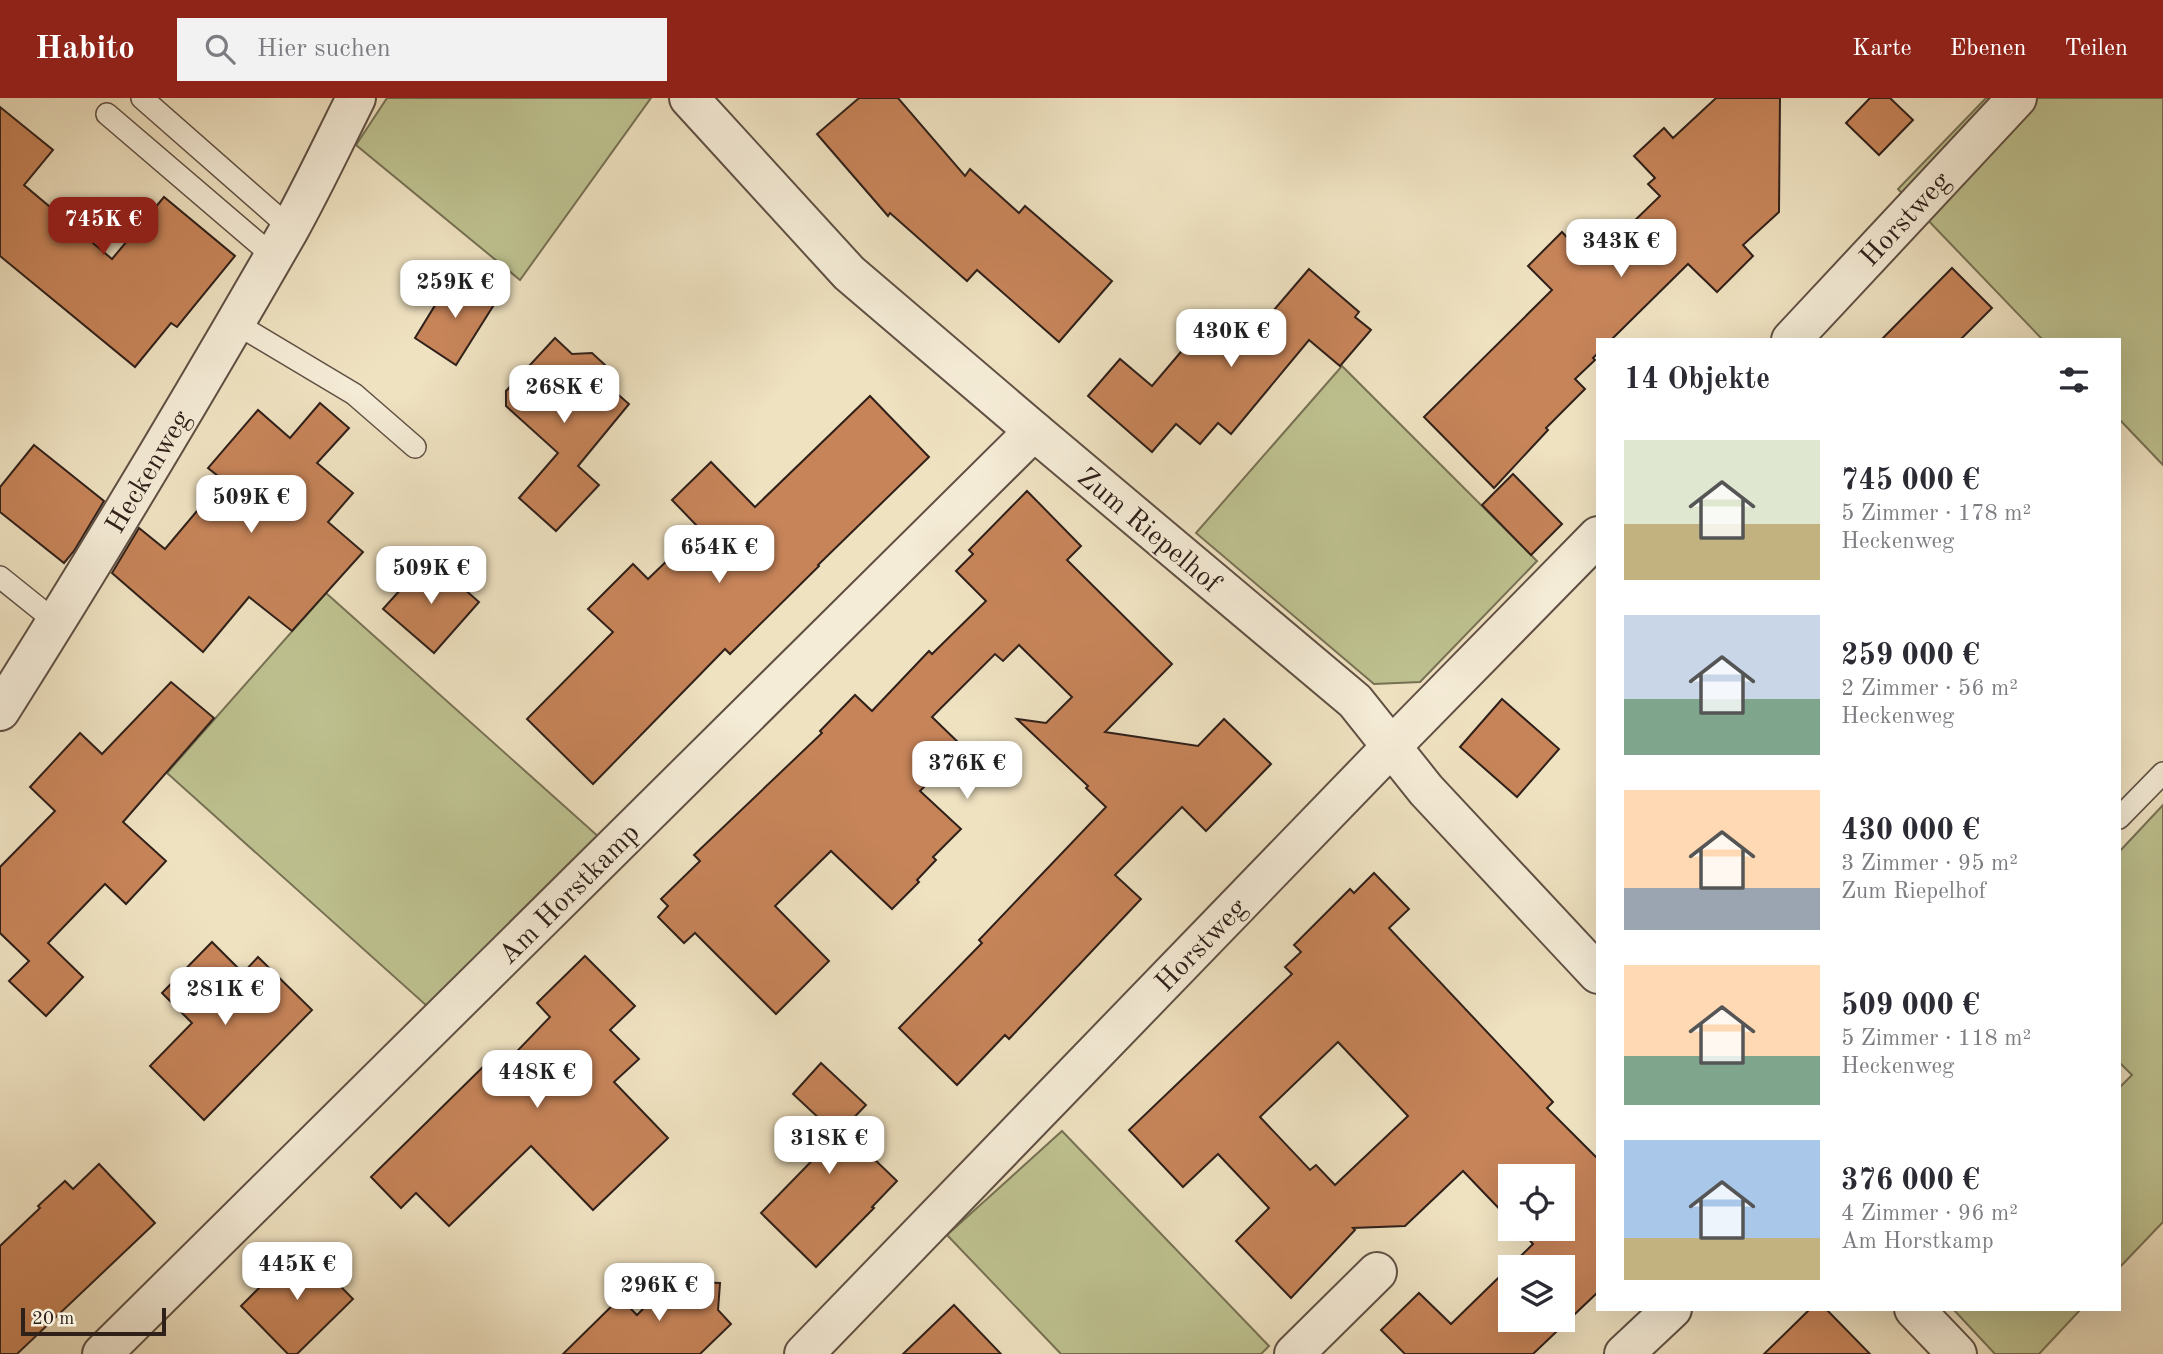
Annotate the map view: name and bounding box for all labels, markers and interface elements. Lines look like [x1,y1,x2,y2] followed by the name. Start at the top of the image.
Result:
[177,18,667,81] search box
[201,30,239,68] icon: search
[35,33,135,66] text: Habito
[257,36,391,62] text: Hier suchen
[1852,37,1912,61] text: Karte
[1950,37,2026,61] text: Ebenen
[2064,37,2128,61] text: Teilen
[1856,167,1957,273] street label: Horstweg
[46,198,160,257] pin: 745K €
[64,208,142,231] text: 745K €
[1564,220,1678,279] pin: 343K €
[1582,230,1660,253] text: 343K €
[398,260,512,320] pin: 259K €
[416,271,494,294] text: 259K €
[1174,310,1288,369] pin: 430K €
[1192,320,1270,343] text: 430K €
[2055,361,2093,399] icon: filters
[1624,365,1770,395] text: 14 Objekte
[507,366,621,425] pin: 268K €
[525,376,603,399] text: 268K €
[102,406,197,539] street label: Heckenweg
[1071,464,1226,600] street label: Zum Riepelhof
[1841,466,1980,496] text: 745 000 €
[1680,468,1764,552] icon: home
[194,476,308,535] pin: 509K €
[212,486,290,509] text: 509K €
[1841,502,2031,525] text: 5 Zimmer · 178 m²
[662,526,776,585] pin: 654K €
[1841,530,1954,553] text: Heckenweg
[680,536,758,559] text: 654K €
[374,546,488,606] pin: 509K €
[392,557,470,580] text: 509K €
[1841,641,1980,671] text: 259 000 €
[1680,643,1764,727] icon: home
[1841,677,2018,700] text: 2 Zimmer · 56 m²
[1841,705,1954,728] text: Heckenweg
[910,742,1024,801] pin: 376K €
[928,752,1006,775] text: 376K €
[1841,816,1980,846] text: 430 000 €
[1680,818,1764,902] icon: home
[494,819,646,971] street label: Am Horstkamp
[1841,852,2018,875] text: 3 Zimmer · 95 m²
[1841,880,1986,903] text: Zum Riepelhof
[1151,894,1253,998] street label: Horstweg
[168,968,282,1027] pin: 281K €
[186,978,264,1001] text: 281K €
[1841,991,1980,1021] text: 509 000 €
[1680,993,1764,1077] icon: home
[1841,1027,2031,1050] text: 5 Zimmer · 118 m²
[480,1051,594,1110] pin: 448K €
[1841,1055,1954,1078] text: Heckenweg
[498,1061,576,1084] text: 448K €
[772,1116,886,1176] pin: 318K €
[790,1127,868,1150] text: 318K €
[1498,1164,1575,1332] map controls
[1498,1164,1575,1241] button: locate
[1841,1166,1980,1196] text: 376 000 €
[1680,1168,1764,1252] icon: home
[1841,1202,2018,1225] text: 4 Zimmer · 96 m²
[1841,1230,1994,1253] text: Am Horstkamp
[240,1242,354,1302] pin: 445K €
[258,1253,336,1276] text: 445K €
[1498,1255,1575,1332] button: layers
[602,1264,716,1323] pin: 296K €
[620,1274,698,1297] text: 296K €
[21,1305,166,1337] scale bar
[32,1310,74,1329] text: 20 m

